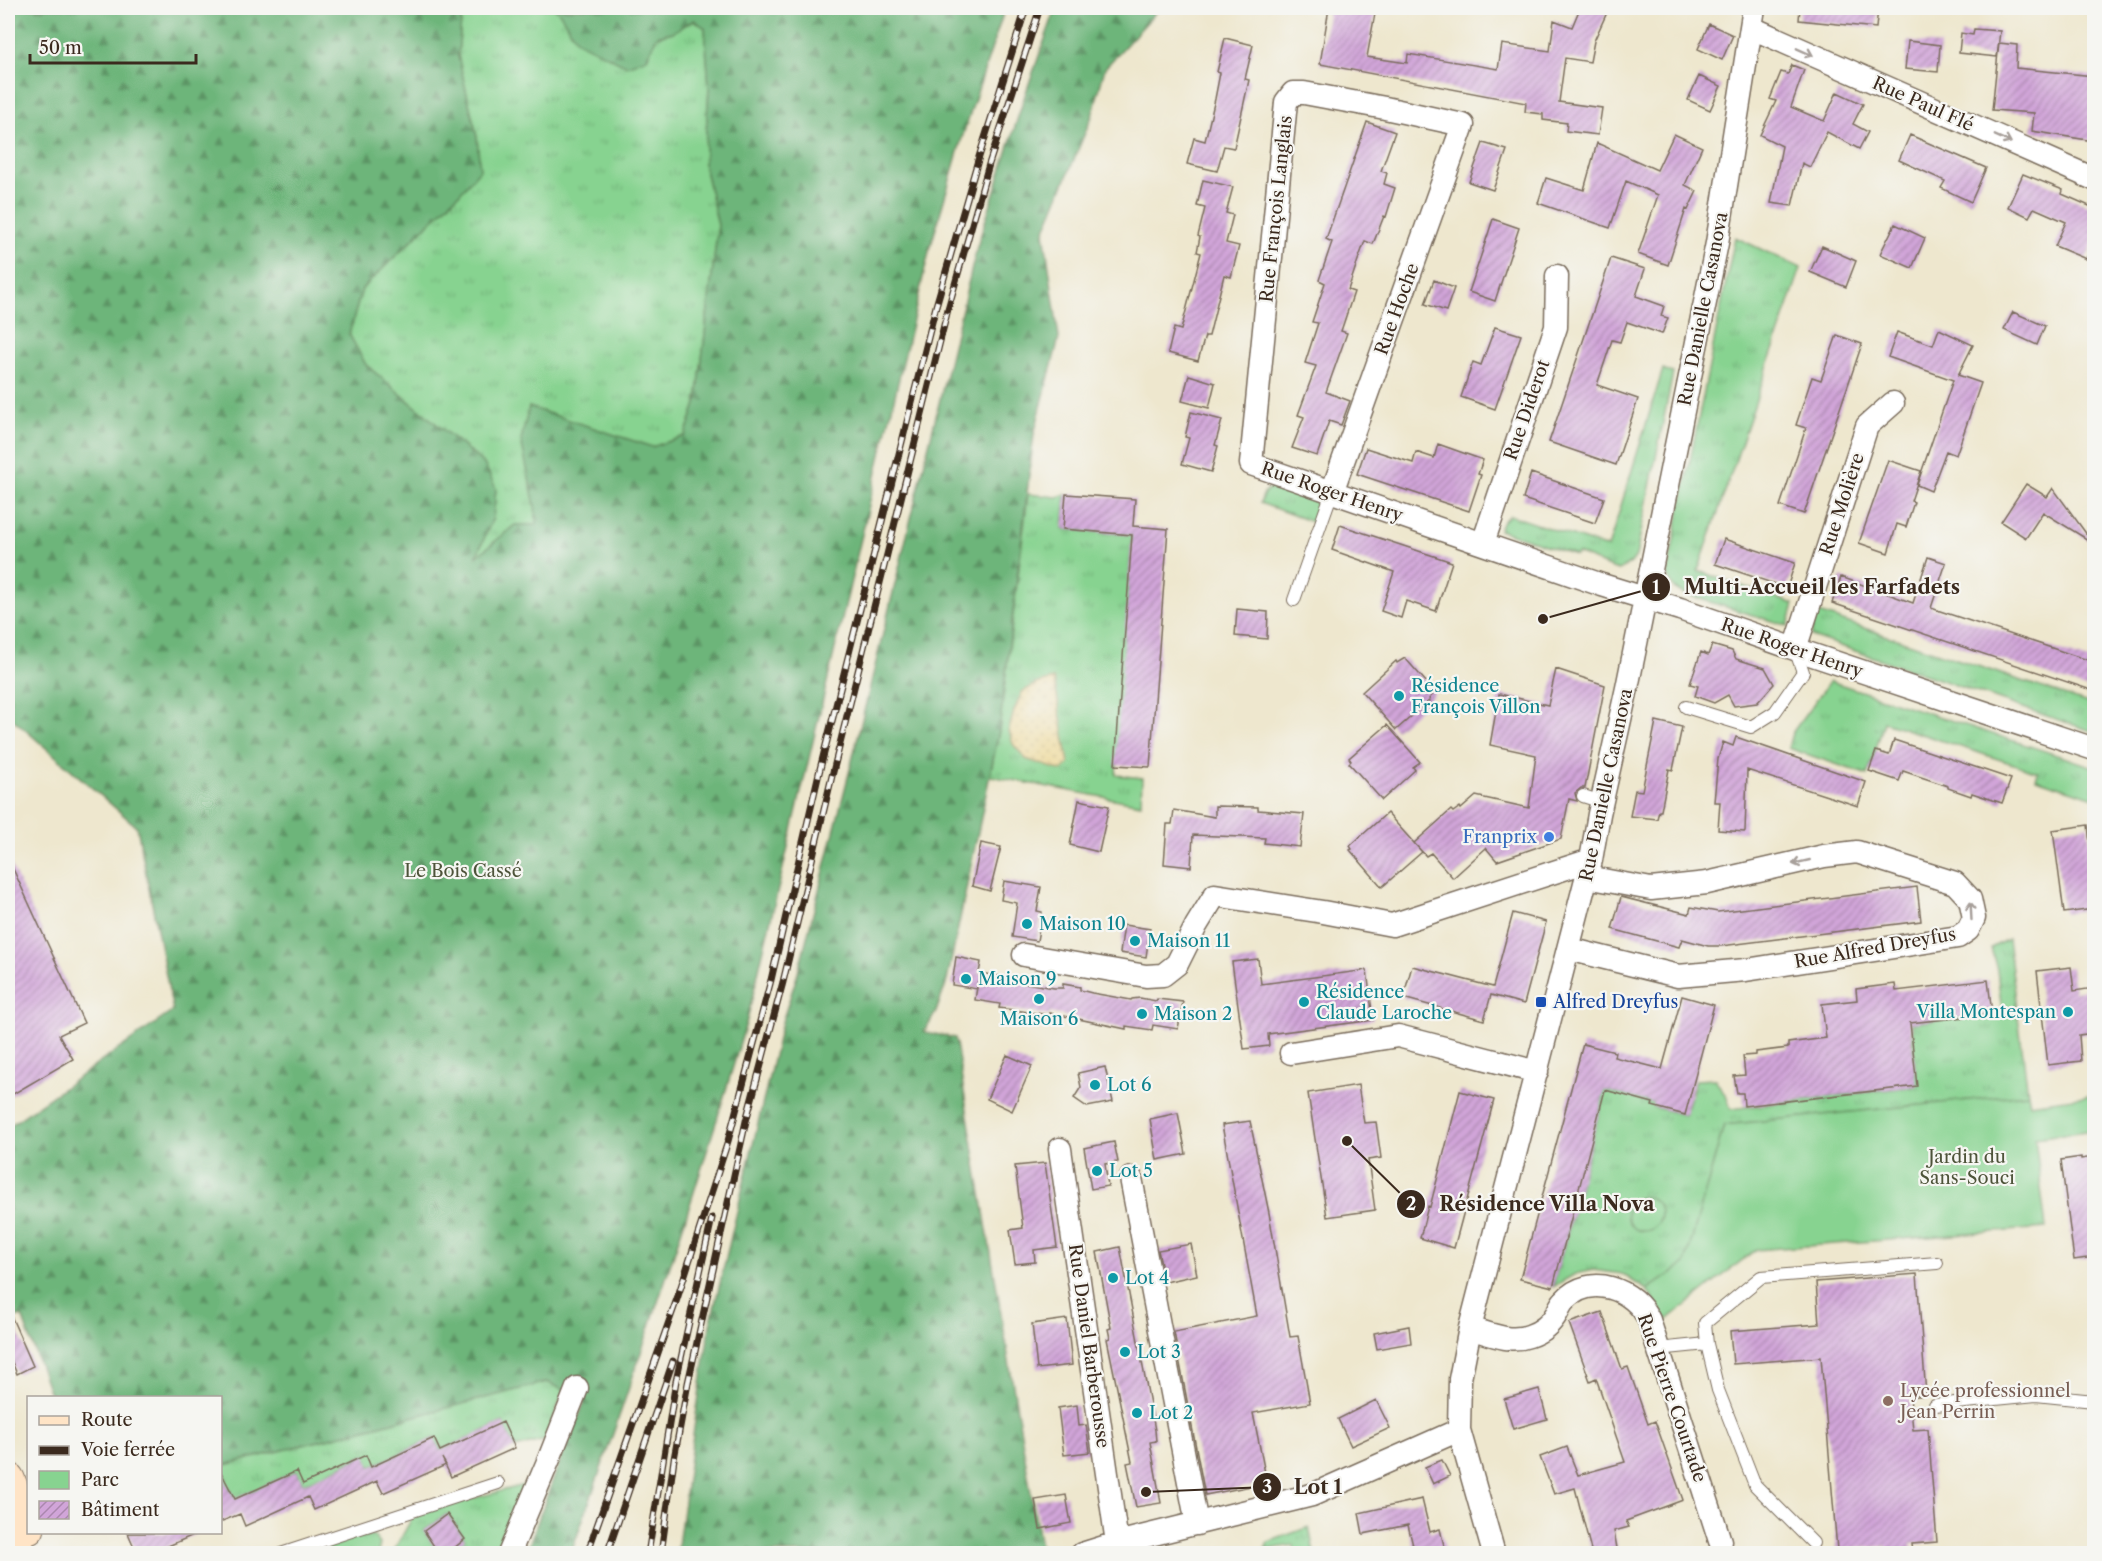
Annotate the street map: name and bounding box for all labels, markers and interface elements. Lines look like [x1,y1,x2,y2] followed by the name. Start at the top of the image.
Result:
[30,27,196,65] scale bar
[39,37,82,59] text: 50 m
[1796,46,1814,58] one-way arrow
[1869,72,1977,136] street label: Rue Paul Flé
[1255,114,1297,304] street label: Rue François Langlais
[1993,133,2011,145] one-way arrow
[1673,210,1733,408] street label: Rue Danielle Casanova
[1370,260,1424,358] street label: Rue Hoche
[1500,356,1555,463] street label: Rue Diderot
[1815,450,1869,558] street label: Rue Molière
[1258,457,1407,527] street label: Rue Roger Henry
[1641,568,1972,606] callout: Multi-Accueil les Farfadets
[1684,575,1960,599] text: Multi-Accueil les Farfadets
[1652,577,1660,599] text: 1
[1718,613,1867,683] street label: Rue Roger Henry
[1411,675,1540,718] place label: Résidence François Villon
[1575,686,1637,884] street label: Rue Danielle Casanova
[1392,689,1406,703] marker: Résidence François Villon
[1462,826,1538,848] place label: Franprix
[1542,830,1556,844] marker: Franprix
[1791,856,1810,868] one-way arrow
[404,860,522,882] park label: Le Bois Cassé
[1966,902,1977,921] one-way arrow
[1039,913,1126,935] place label: Maison 10
[1020,917,1034,931] marker: Maison 10
[1792,923,1958,973] street label: Rue Alfred Dreyfus
[1147,930,1231,952] place label: Maison 11
[1128,934,1142,948] marker: Maison 11
[978,968,1057,990] place label: Maison 9
[959,972,973,986] marker: Maison 9
[1316,981,1452,1024] place label: Résidence Claude Laroche
[1552,991,1678,1013] place label: Alfred Dreyfus
[1032,992,1046,1006] marker: Maison 6
[1297,995,1311,1009] marker: Résidence Claude Laroche
[1534,995,1548,1009] marker: Alfred Dreyfus
[1916,1001,2056,1023] place label: Villa Montespan
[1154,1003,1232,1025] place label: Maison 2
[2061,1005,2075,1019] marker: Villa Montespan
[1135,1007,1149,1021] marker: Maison 2
[1000,1008,1078,1030] place label: Maison 6
[1107,1074,1152,1096] place label: Lot 6
[1088,1078,1102,1092] marker: Lot 6
[1919,1146,2015,1189] park label: Jardin du Sans-Souci
[1109,1160,1153,1182] place label: Lot 5
[1090,1164,1104,1178] marker: Lot 5
[1396,1185,1667,1223] callout: Résidence Villa Nova
[1439,1192,1655,1216] text: Résidence Villa Nova
[1406,1193,1416,1215] text: 2
[1064,1242,1114,1450] street label: Rue Daniel Barberousse
[1125,1267,1169,1289] place label: Lot 4
[1106,1271,1120,1285] marker: Lot 4
[1633,1311,1711,1485] street label: Rue Pierre Courtade
[1137,1341,1181,1363] place label: Lot 3
[1118,1345,1132,1359] marker: Lot 3
[1897,1380,2071,1423] place label: Lycée professionnel Jean Perrin
[1881,1394,1895,1408] marker: Lycée professionnel Jean Perrin
[27,1396,222,1534] legend
[1149,1402,1193,1424] place label: Lot 2
[1130,1406,1144,1420] marker: Lot 2
[81,1409,133,1431] text: Route
[80,1439,175,1461] text: Voie ferrée
[1252,1468,1354,1506] callout: Lot 1
[81,1469,119,1491] text: Parc
[1294,1475,1342,1499] text: Lot 1
[1262,1476,1272,1498] text: 3
[81,1499,160,1521] text: Bâtiment

